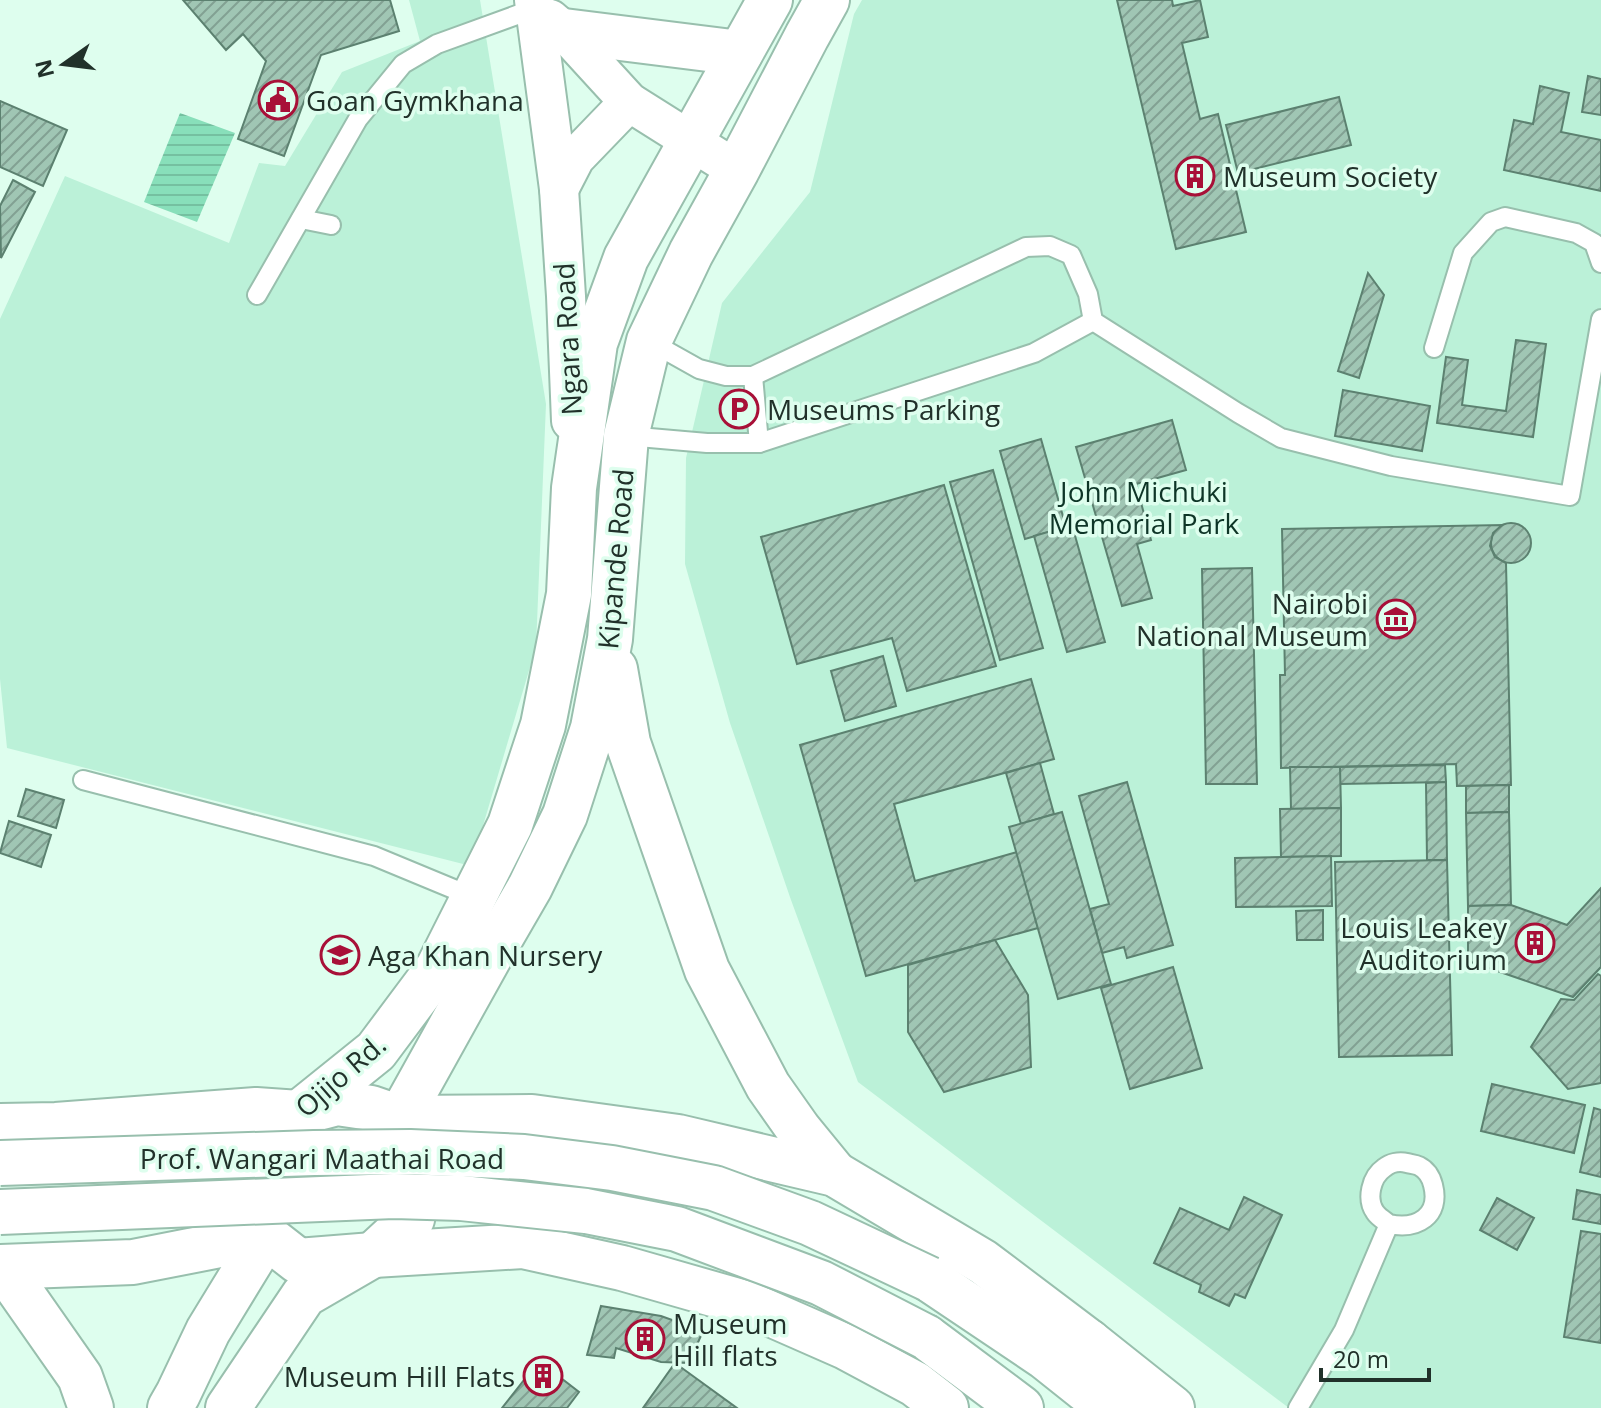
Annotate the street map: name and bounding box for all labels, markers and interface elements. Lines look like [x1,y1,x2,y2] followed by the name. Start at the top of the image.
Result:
[24,24,104,104] north arrow
[27,57,60,81] text: N
[257,79,299,121] public building icon: Goan Gymkhana
[306,81,524,119] place label: Goan Gymkhana
[1174,155,1216,197] building icon: Museum Society
[1223,157,1438,195] place label: Museum Society
[544,262,590,416] street label: Ngara Road
[718,388,760,430] parking icon: Museums Parking
[767,390,1000,428] place label: Museums Parking
[588,467,642,651] street label: Kipande Road
[1049,472,1240,542] park label: John Michuki Memorial Park
[1136,584,1368,654] place label: Nairobi National Museum
[1375,598,1417,640] museum icon: Nairobi National Museum
[1340,908,1508,978] place label: Louis Leakey Auditorium
[1514,922,1556,964] building icon: Louis Leakey Auditorium
[319,934,361,976] school or university icon: Aga Khan Nursery
[368,936,603,974] place label: Aga Khan Nursery
[286,1025,394,1125] street label: Ojijo Rd.
[140,1139,504,1177] street label: Prof. Wangari Maathai Road
[673,1304,788,1374] place label: Museum Hill flats
[624,1318,666,1360] building icon: Museum Hill flats
[1321,1332,1429,1382] scale bar
[1333,1342,1389,1375] text: 20 m
[522,1355,564,1397] building icon: Museum Hill Flats
[284,1357,515,1395] place label: Museum Hill Flats

